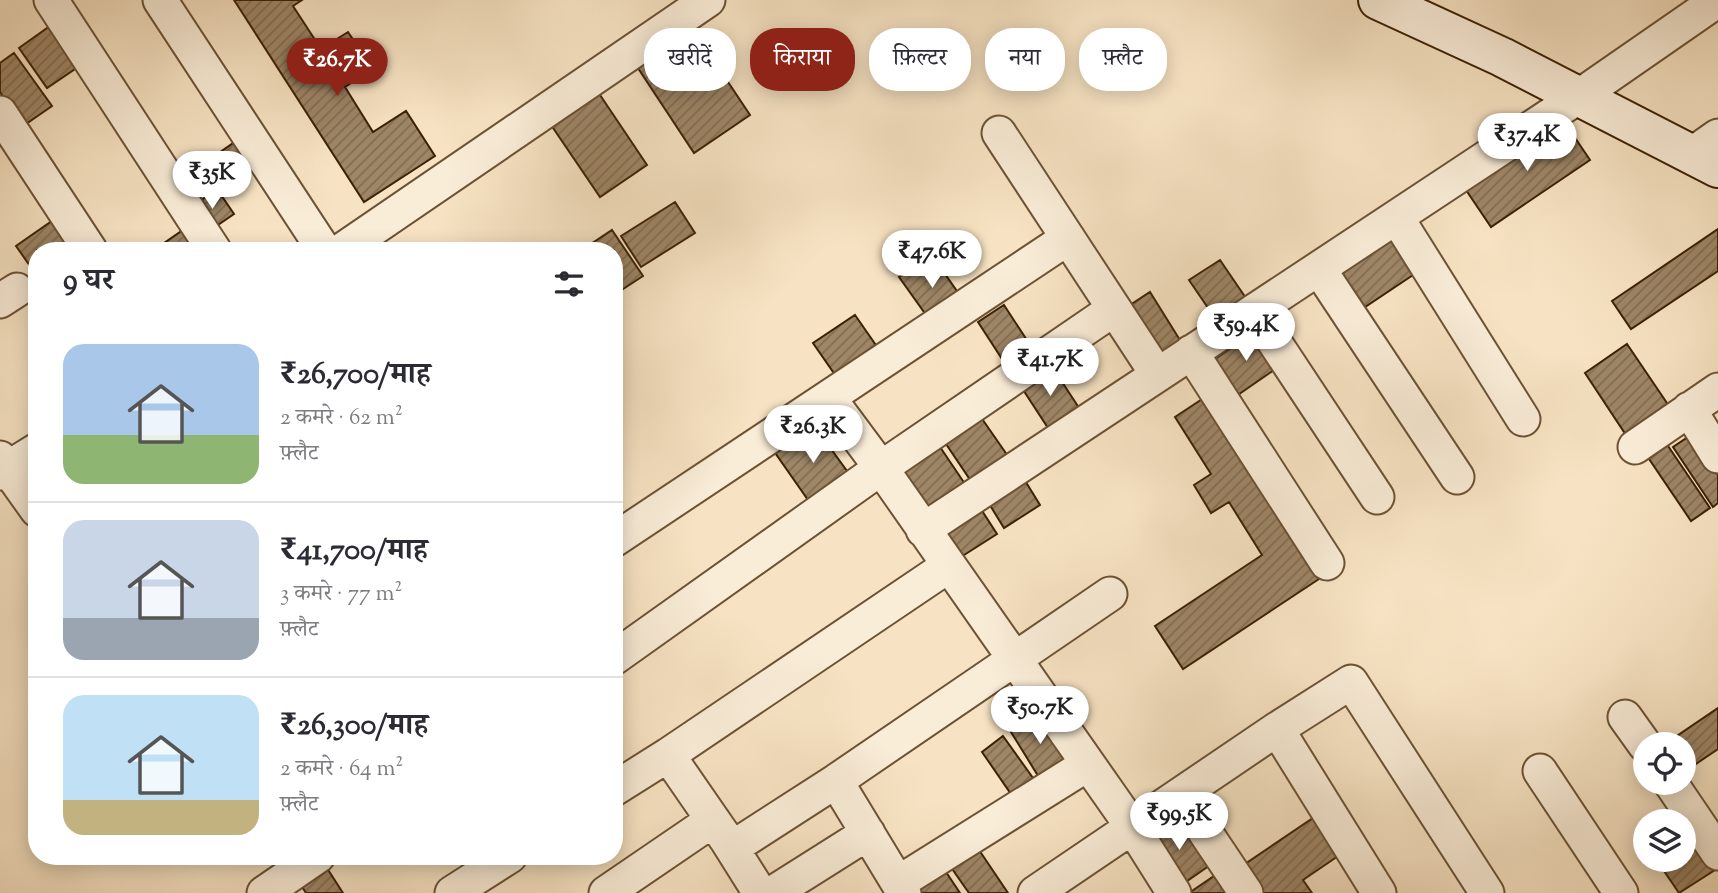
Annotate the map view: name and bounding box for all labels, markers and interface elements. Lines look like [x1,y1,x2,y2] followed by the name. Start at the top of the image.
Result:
[644,28,736,91] chip: खरीदें
[750,28,855,91] chip: किराया
[869,28,971,91] chip: फ़िल्टर
[985,28,1065,91] chip: नया
[1079,28,1167,91] chip: फ़्लैट
[280,38,394,98] pin: ₹26.7K
[303,44,371,77] text: ₹26.7K
[1470,114,1584,173] pin: ₹37.4K
[1494,119,1560,152] text: ₹37.4K
[171,152,253,211] pin: ₹35K
[189,157,235,190] text: ₹35K
[875,230,989,290] pin: ₹47.6K
[898,236,966,269] text: ₹47.6K
[63,260,114,303] text: 9 घर
[550,265,588,303] icon: filters
[1189,304,1303,363] pin: ₹59.4K
[1213,309,1279,342] text: ₹59.4K
[993,338,1107,398] pin: ₹41.7K
[1017,344,1083,377] text: ₹41.7K
[280,354,431,397] text: ₹26,700/माह
[119,372,203,456] icon: home
[280,402,403,435] text: 2 कमरे · 62 m²
[756,406,870,465] pin: ₹26.3K
[780,411,846,444] text: ₹26.3K
[280,438,318,471] text: फ़्लैट
[280,530,428,573] text: ₹41,700/माह
[119,548,203,632] icon: home
[280,578,402,611] text: 3 कमरे · 77 m²
[280,614,318,647] text: फ़्लैट
[983,686,1097,746] pin: ₹50.7K
[1007,692,1073,725] text: ₹50.7K
[280,705,428,748] text: ₹26,300/माह
[119,723,203,807] icon: home
[1633,732,1696,872] map controls
[1633,732,1696,795] button: locate
[280,753,403,786] text: 2 कमरे · 64 m²
[280,789,318,822] text: फ़्लैट
[1122,792,1236,852] pin: ₹99.5K
[1146,798,1212,831] text: ₹99.5K
[1633,809,1696,872] button: layers

